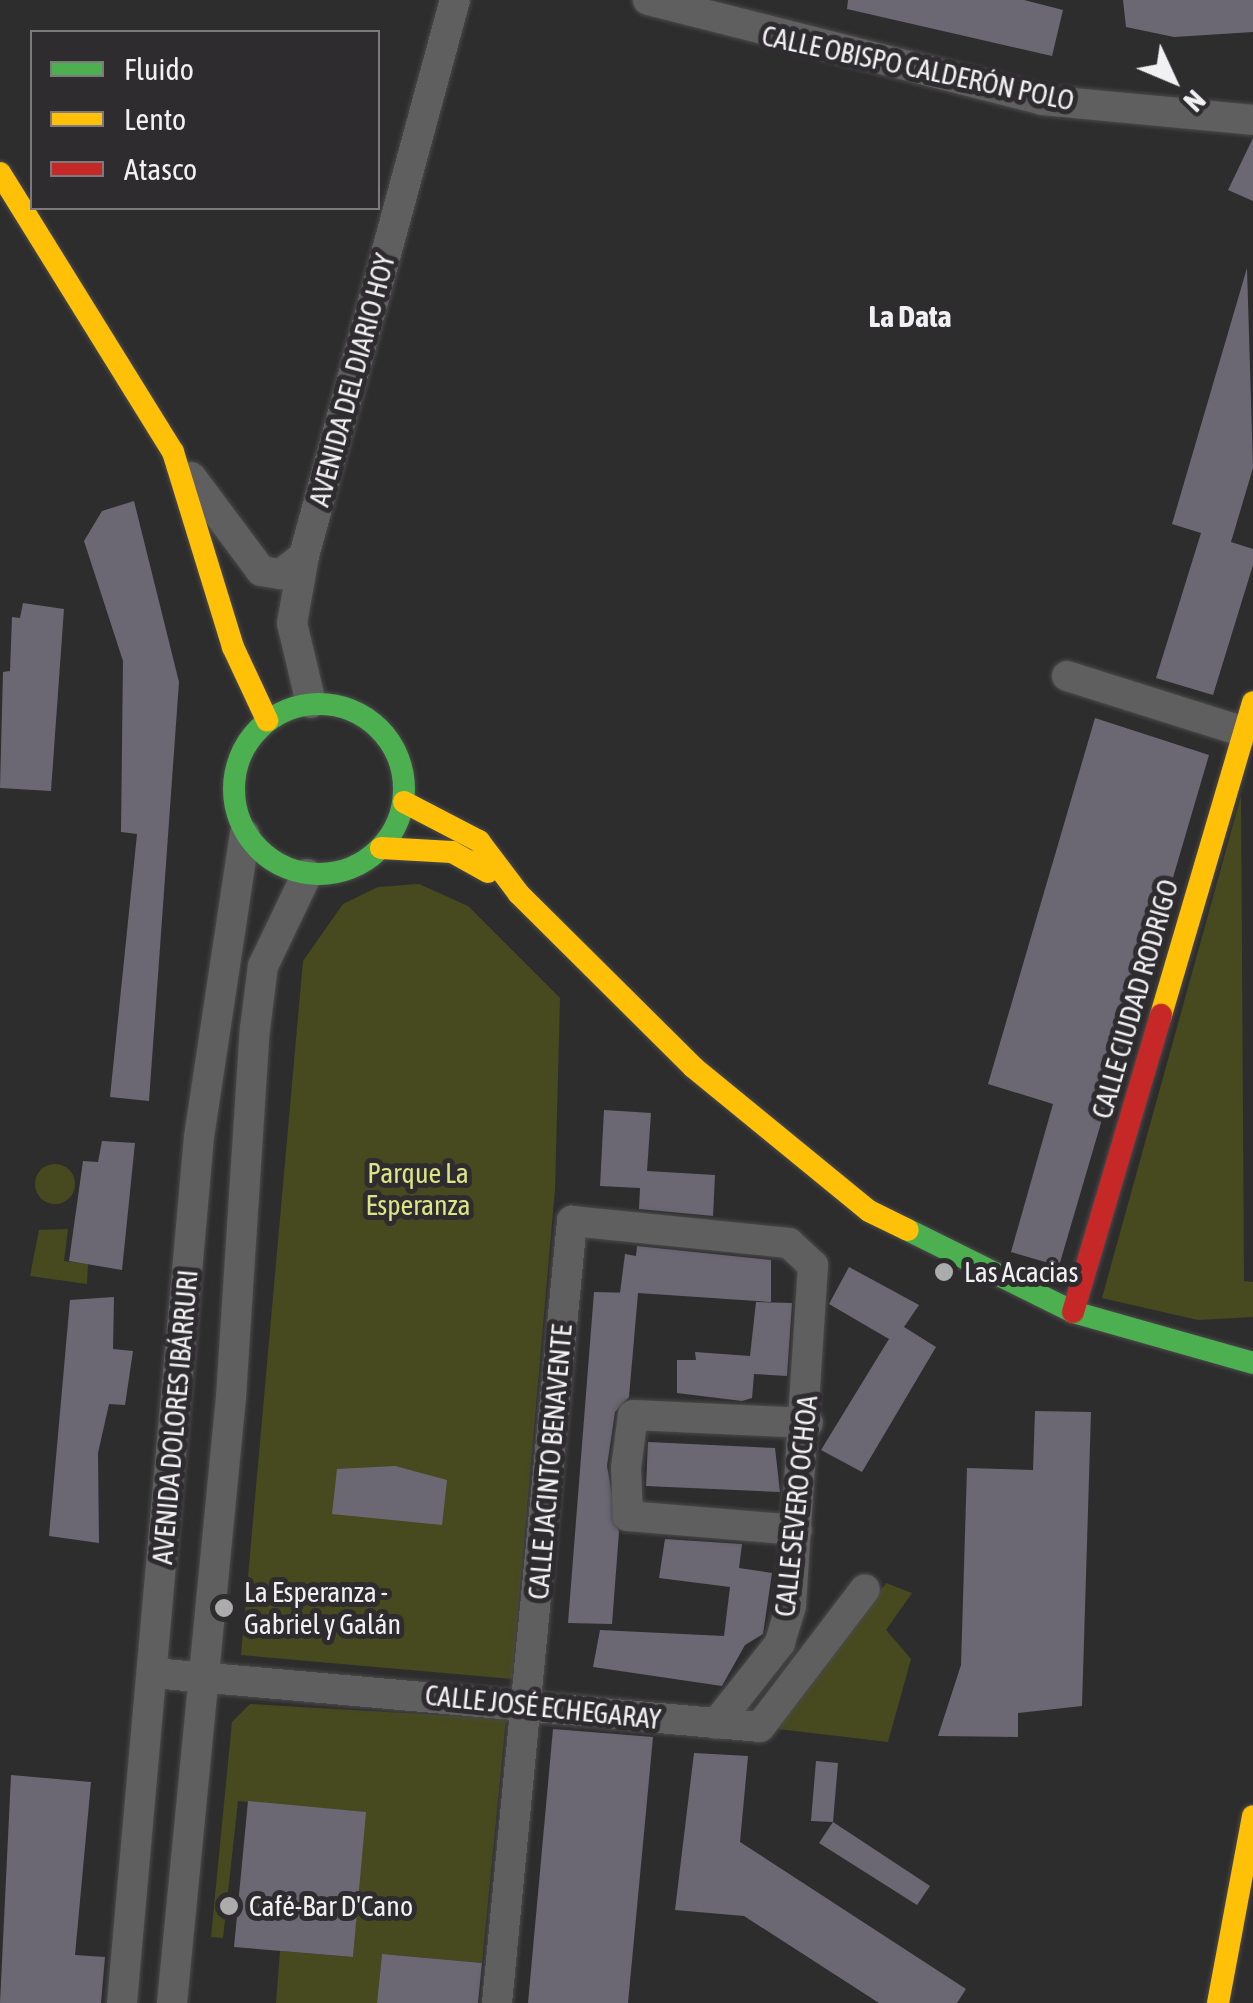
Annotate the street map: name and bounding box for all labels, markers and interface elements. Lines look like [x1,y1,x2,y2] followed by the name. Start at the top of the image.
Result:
[759,19,1077,117] street label: CALLE OBISPO CALDERÓN POLO
[30,30,380,210] legend
[1123,30,1223,130] north arrow
[124,52,194,86] text: Fluido
[1177,84,1212,118] text: N
[124,102,186,136] text: Lento
[124,152,197,186] text: Atasco
[302,250,402,510] street label: AVENIDA DEL DIARIO HOY
[868,298,952,334] district label: La Data
[1085,876,1185,1122] street label: CALLE CIUDAD RODRIGO
[365,1156,471,1222] park label: Parque La Esperanza
[964,1255,1078,1289] place label: Las Acacias
[933,1261,955,1283] marker: Las Acacias
[145,1268,205,1566] street label: AVENIDA DOLORES IBÁRRURI
[521,1323,579,1601] street label: CALLE JACINTO BENAVENTE
[768,1394,824,1618] street label: CALLE SEVERO OCHOA
[244,1575,401,1641] place label: La Esperanza - Gabriel y Galán
[213,1597,235,1619] marker: La Esperanza - Gabriel y Galán
[424,1678,662,1736] street label: CALLE JOSÉ ECHEGARAY
[249,1889,413,1923] place label: Café-Bar D'Cano
[218,1895,240,1917] marker: Café-Bar D'Cano

